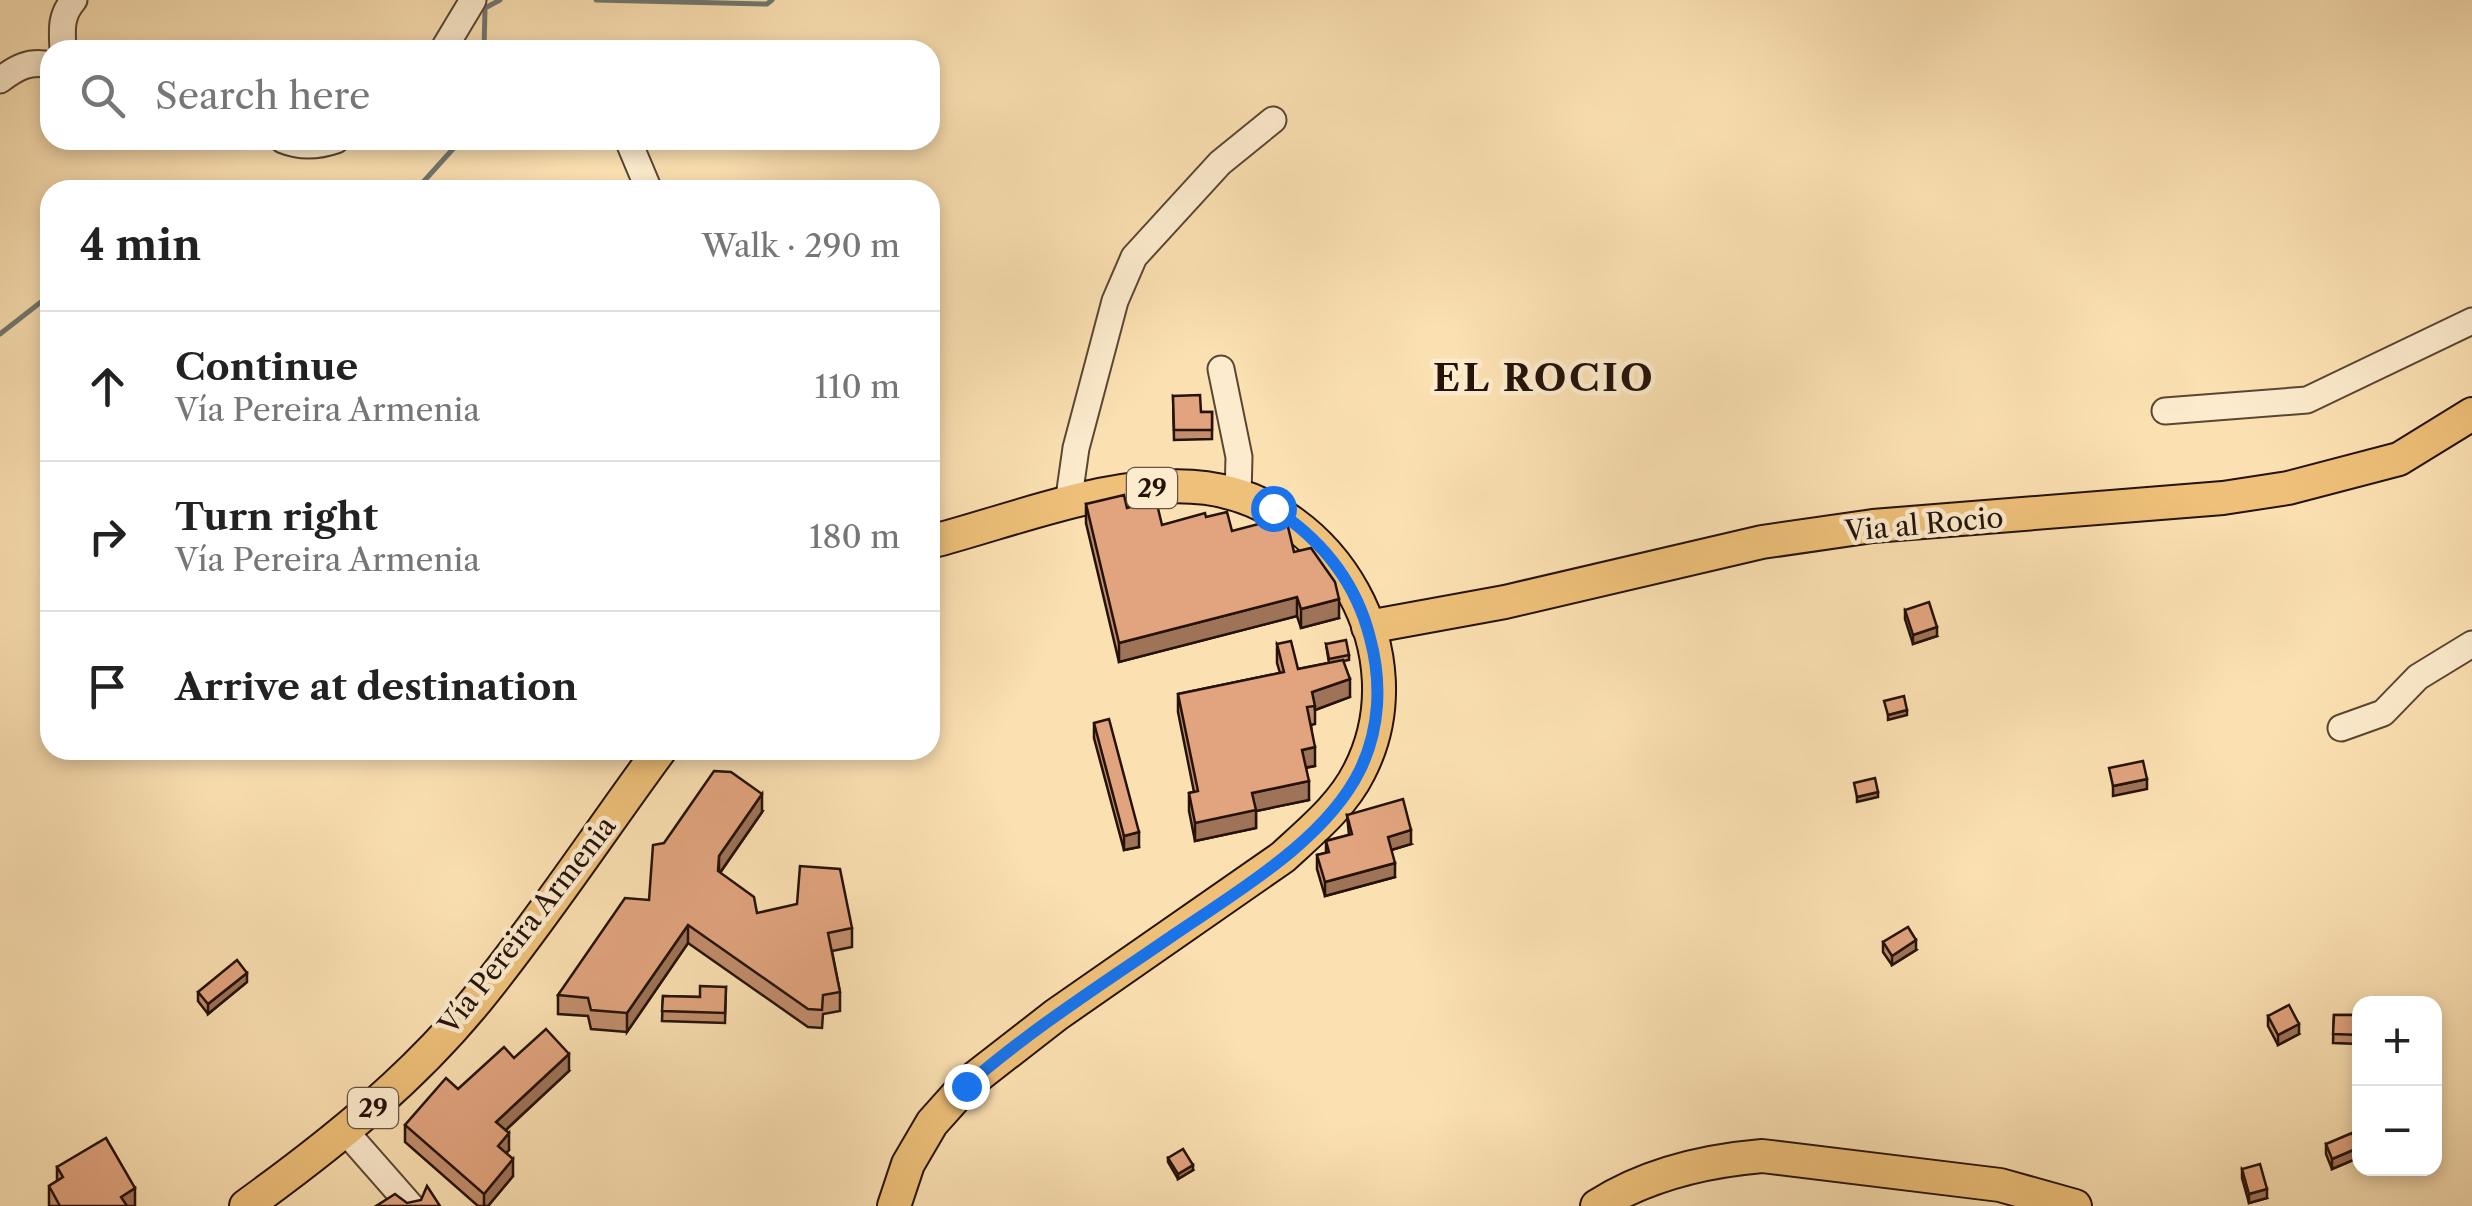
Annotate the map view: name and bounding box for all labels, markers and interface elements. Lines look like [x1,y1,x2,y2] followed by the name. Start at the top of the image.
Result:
[40,40,940,150] search box
[75,68,130,123] icon: search
[155,72,370,119] text: Search here
[80,219,201,271] text: 4 min
[702,226,900,265] text: Walk · 290 m
[175,343,358,390] text: Continue
[1433,354,1655,401] district label: EL ROCIO
[80,359,135,414] icon: ahead
[814,367,900,406] text: 110 m
[175,390,480,429] text: Vía Pereira Armenia
[1127,468,1177,508] road number: 29
[1251,486,1297,532] route start
[175,493,378,540] text: Turn right
[1842,500,2005,548] street label: Via al Rocio
[80,509,135,564] icon: right
[809,517,900,556] text: 180 m
[175,540,480,579] text: Vía Pereira Armenia
[80,659,135,714] icon: arrive
[175,663,578,710] text: Arrive at destination
[431,809,623,1041] street label: Vía Pereira Armenia
[2352,996,2442,1176] map controls
[2352,996,2442,1086] button: +
[944,1064,990,1110] route end
[2352,1086,2442,1176] button: −
[348,1088,398,1128] road number: 29

